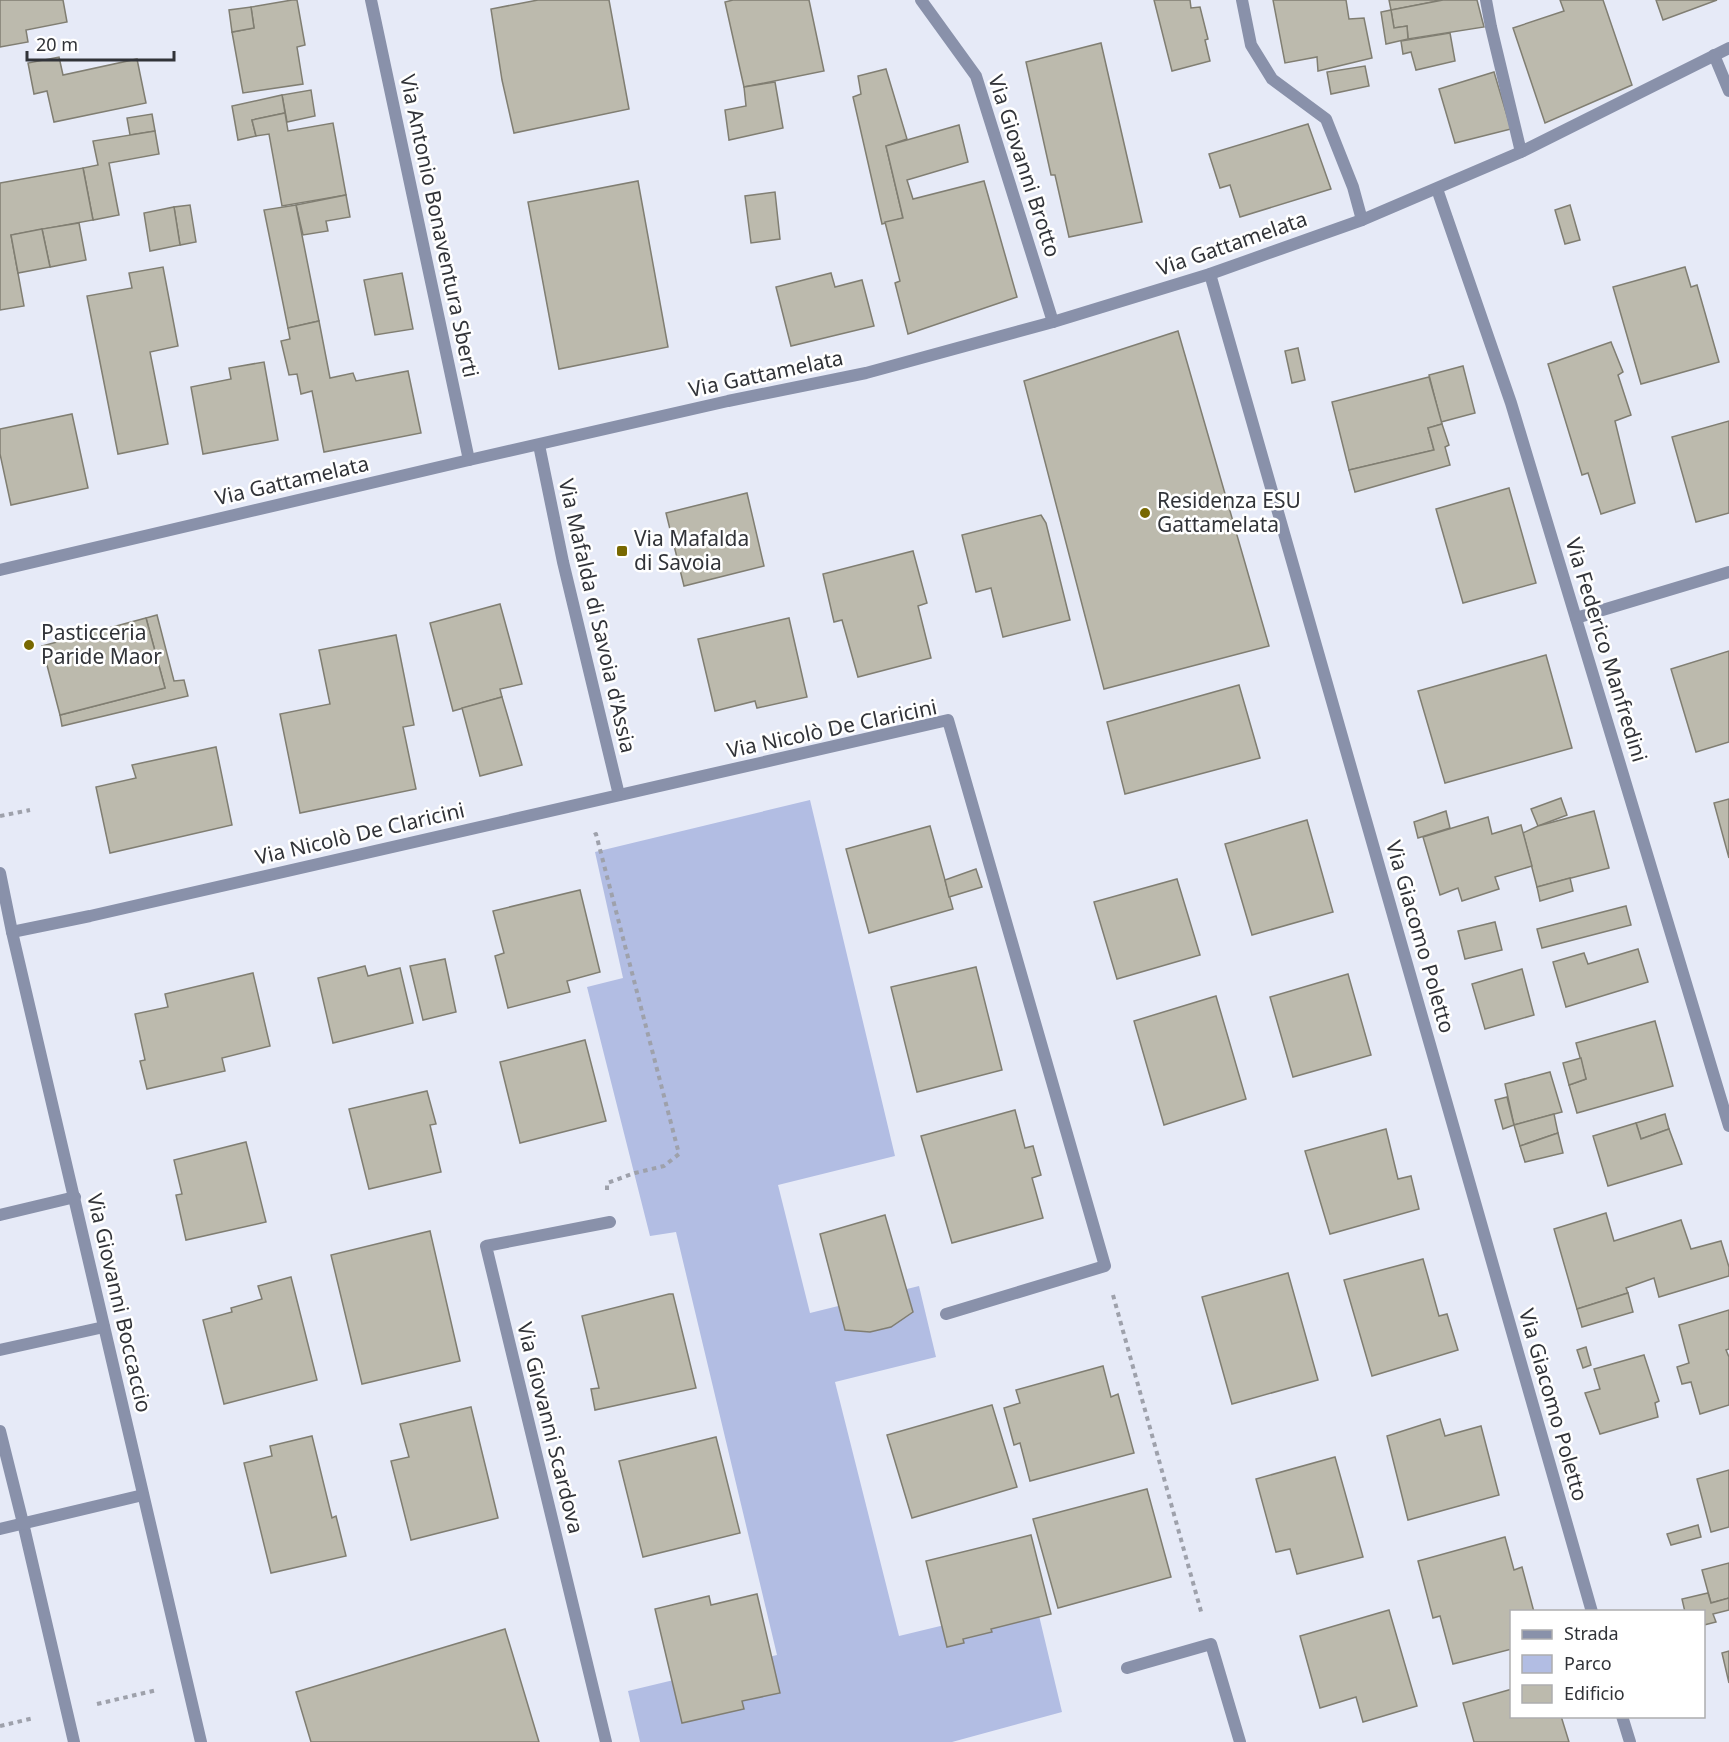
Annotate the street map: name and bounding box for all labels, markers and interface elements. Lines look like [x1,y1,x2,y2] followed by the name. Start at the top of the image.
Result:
[27,24,174,62] scale bar
[36,32,78,56] text: 20 m
[982,71,1068,260] street label: Via Giovanni Brotto
[394,72,486,380] street label: Via Antonio Bonaventura Sberti
[1153,204,1311,282] street label: Via Gattamelata
[686,343,846,403] street label: Via Gattamelata
[212,449,372,511] street label: Via Gattamelata
[553,476,643,756] street label: Via Mafalda di Savoia d'Assia
[1157,486,1301,538] place label: Residenza ESU Gattamelata
[1138,506,1152,520] marker: Residenza ESU Gattamelata
[634,524,749,576] place label: Via Mafalda di Savoia
[1560,534,1654,765] street label: Via Federico Manfredini
[615,544,629,558] marker: Via Mafalda di Savoia
[41,618,162,670] place label: Pasticceria Paride Maor
[22,638,36,652] marker: Pasticceria Paride Maor
[724,692,939,764] street label: Via Nicolò De Claricini
[252,795,467,871] street label: Via Nicolò De Claricini
[1380,837,1462,1036] street label: Via Giacomo Poletto
[81,1190,159,1415] street label: Via Giovanni Boccaccio
[1513,1305,1595,1504] street label: Via Giacomo Poletto
[511,1319,591,1536] street label: Via Giovanni Scardova
[1510,1610,1705,1718] legend
[1564,1621,1619,1645] text: Strada
[1564,1651,1612,1675] text: Parco
[1564,1681,1625,1705] text: Edificio

